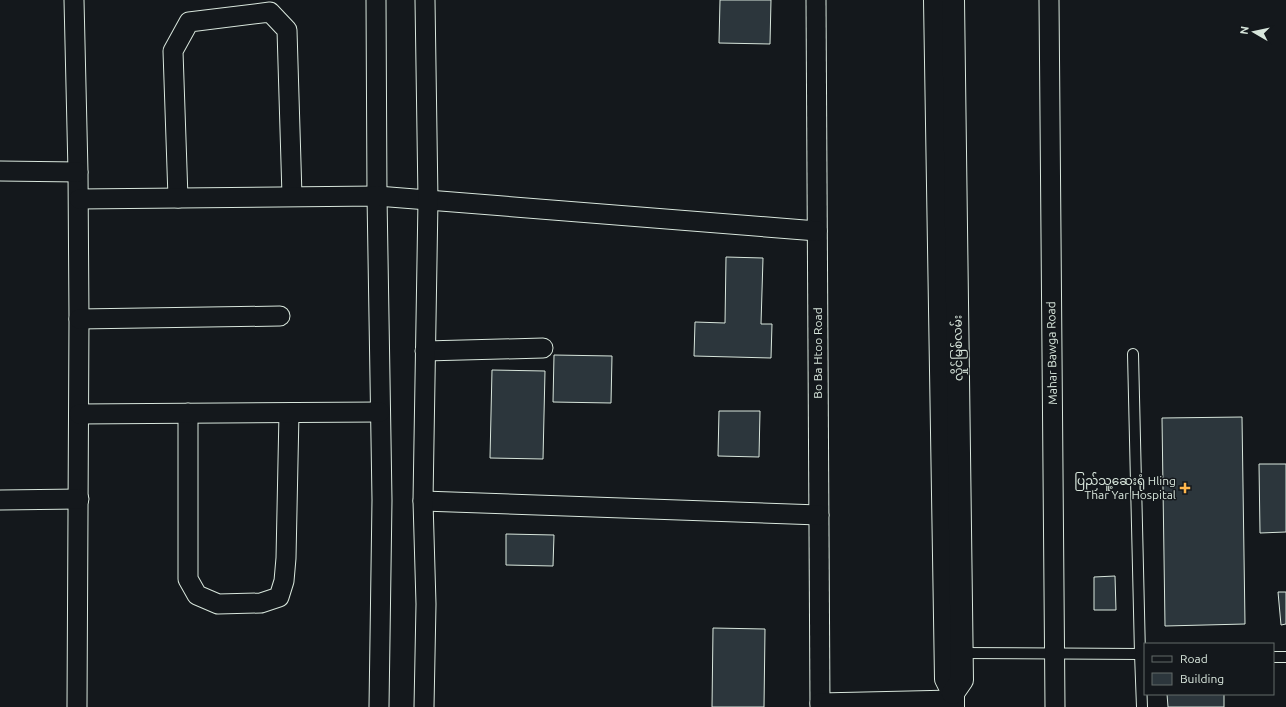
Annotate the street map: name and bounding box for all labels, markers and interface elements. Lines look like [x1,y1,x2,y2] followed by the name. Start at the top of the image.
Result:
[1234,12,1274,52] north arrow
[1238,25,1251,35] text: N
[1044,301,1059,405] street label: Mahar Bawga Road
[811,307,824,399] street label: Bo Ba Htoo Road
[948,315,969,381] street label: လှိုင်မြစ်လမ်း
[1074,472,1176,501] place label: ပြည်သူ့ဆေးရုံ Hling Thar Yar Hospital
[1179,482,1191,494] marker: ပြည်သူ့ဆေးရုံ Hling Thar Yar Hospital
[1144,643,1274,695] legend
[1180,652,1208,665] text: Road
[1180,672,1224,685] text: Building

